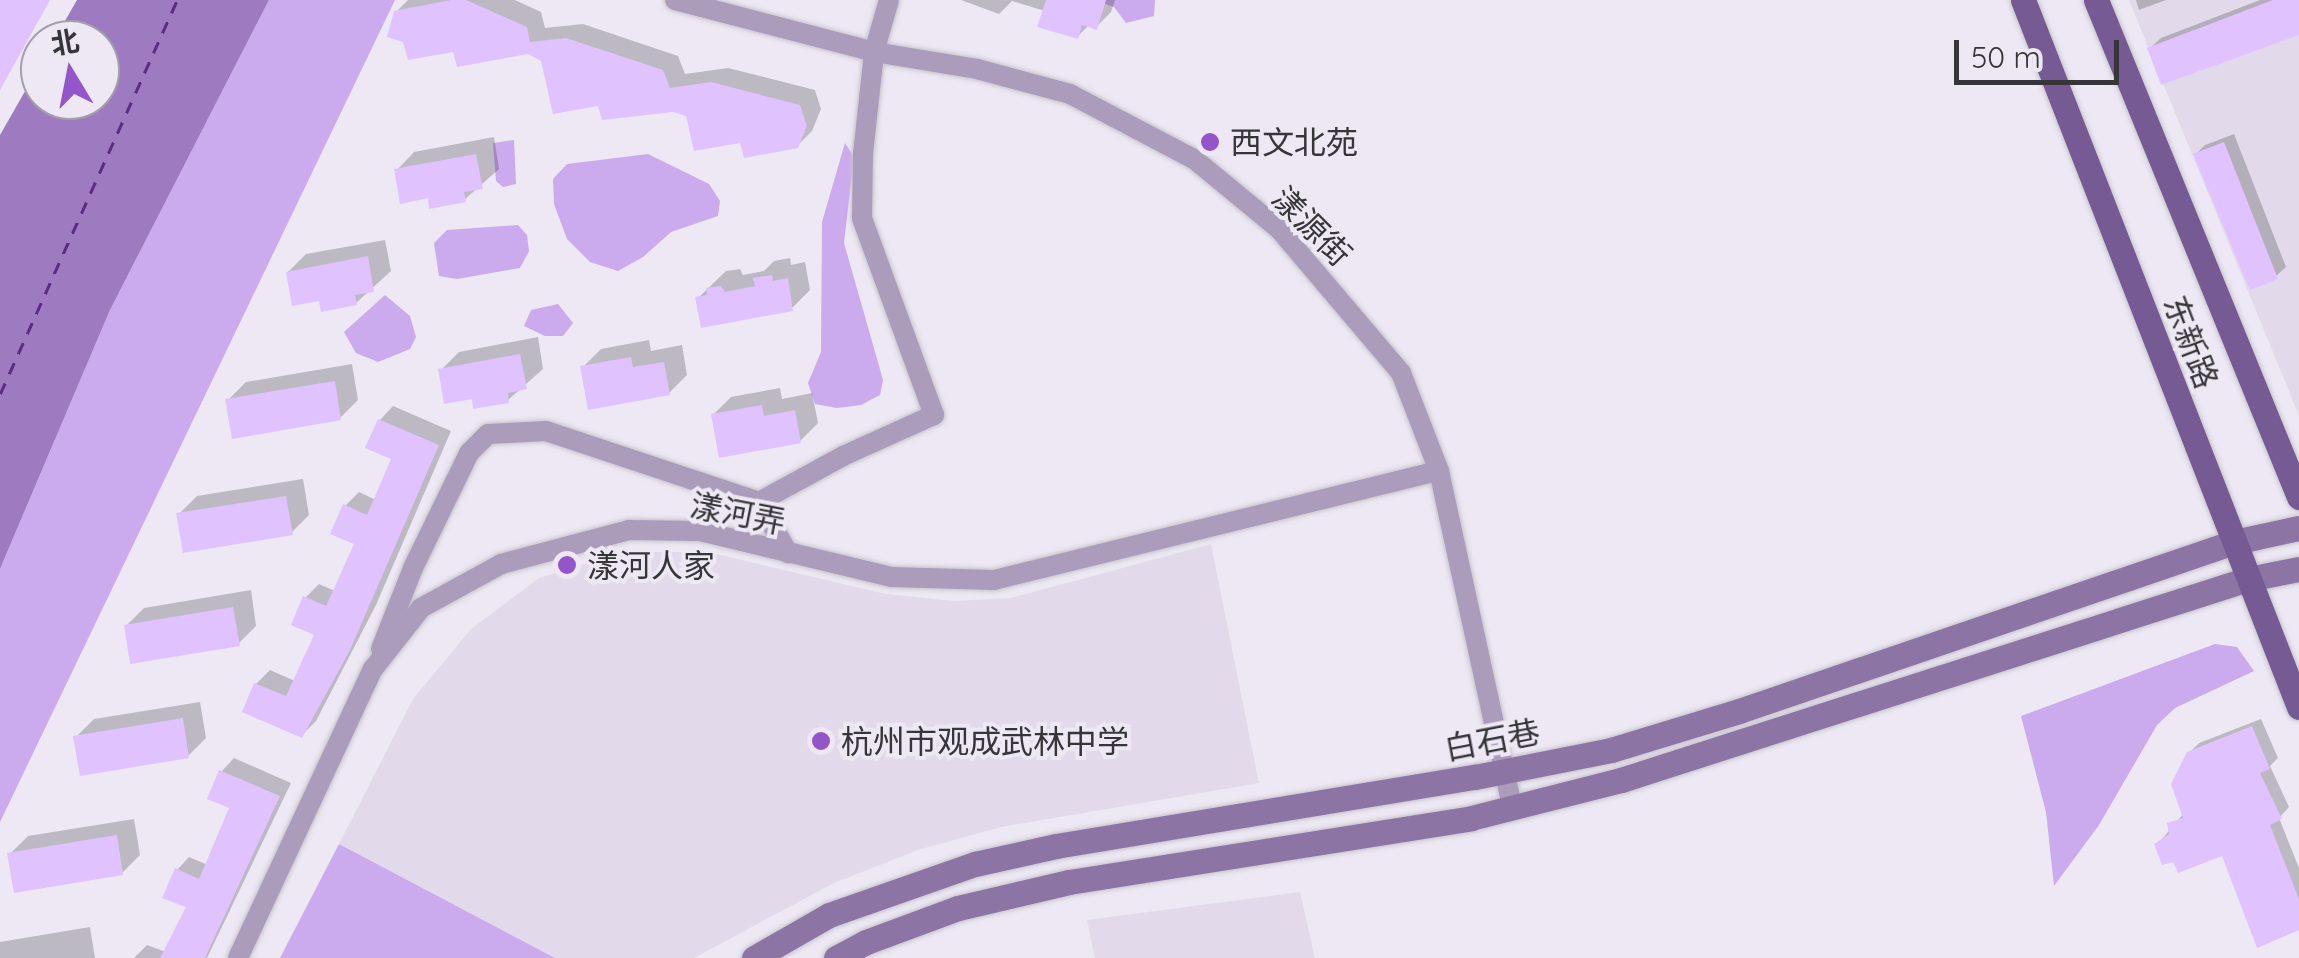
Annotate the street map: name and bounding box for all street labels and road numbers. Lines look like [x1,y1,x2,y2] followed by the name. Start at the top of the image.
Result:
[1264,178,1360,274] street label: 漾源街
[2156,290,2226,394] street label: 东新路
[687,485,789,541] street label: 漾河弄
[1441,712,1543,768] street label: 白石巷

